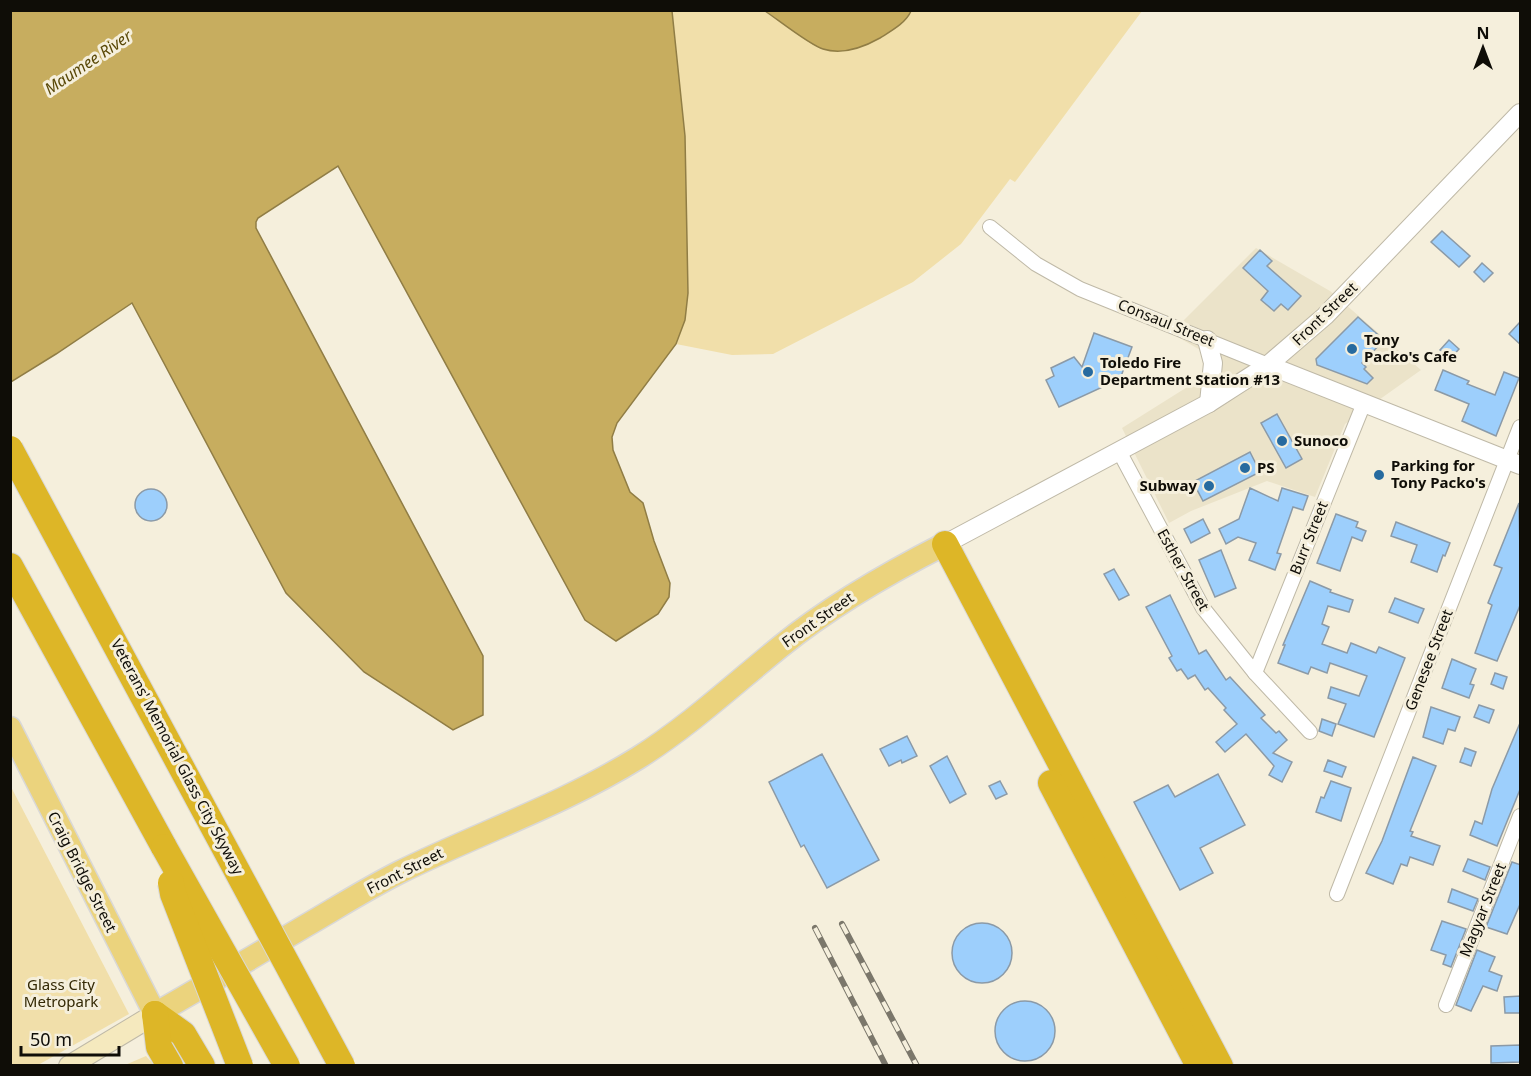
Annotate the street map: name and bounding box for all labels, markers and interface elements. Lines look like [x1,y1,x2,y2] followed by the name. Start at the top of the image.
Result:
[1453,18,1513,78] north arrow
[1476,22,1490,44] text: N
[40,24,137,99] water label: Maumee River
[1287,277,1362,349] street label: Front Street
[1115,294,1218,351] street label: Consaul Street
[1364,329,1457,366] place label: Tony Packo's Cafe
[1345,342,1359,356] marker: Tony Packo's Cafe
[1100,352,1280,389] place label: Toledo Fire Department Station #13
[1081,365,1095,379] marker: Toledo Fire Department Station #13
[1294,430,1348,450] place label: Sunoco
[1275,434,1289,448] marker: Sunoco
[1391,455,1486,492] place label: Parking for Tony Packo's
[1257,457,1275,477] place label: PS
[1238,461,1252,475] marker: PS
[1372,468,1386,482] marker: Parking for Tony Packo's
[1139,475,1197,495] place label: Subway
[1202,479,1216,493] marker: Subway
[1284,498,1332,577] street label: Burr Street
[1153,525,1215,615] street label: Esther Street
[778,587,858,651] street label: Front Street
[1400,606,1457,713] street label: Genesee Street
[107,635,249,878] street label: Veterans' Memorial Glass City Skyway
[44,808,122,936] street label: Craig Bridge Street
[363,842,447,898] street label: Front Street
[1454,859,1510,959] street label: Magyar Street
[24,974,98,1011] park label: Glass City Metropark
[21,1019,118,1057] scale bar
[30,1027,72,1051] text: 50 m

